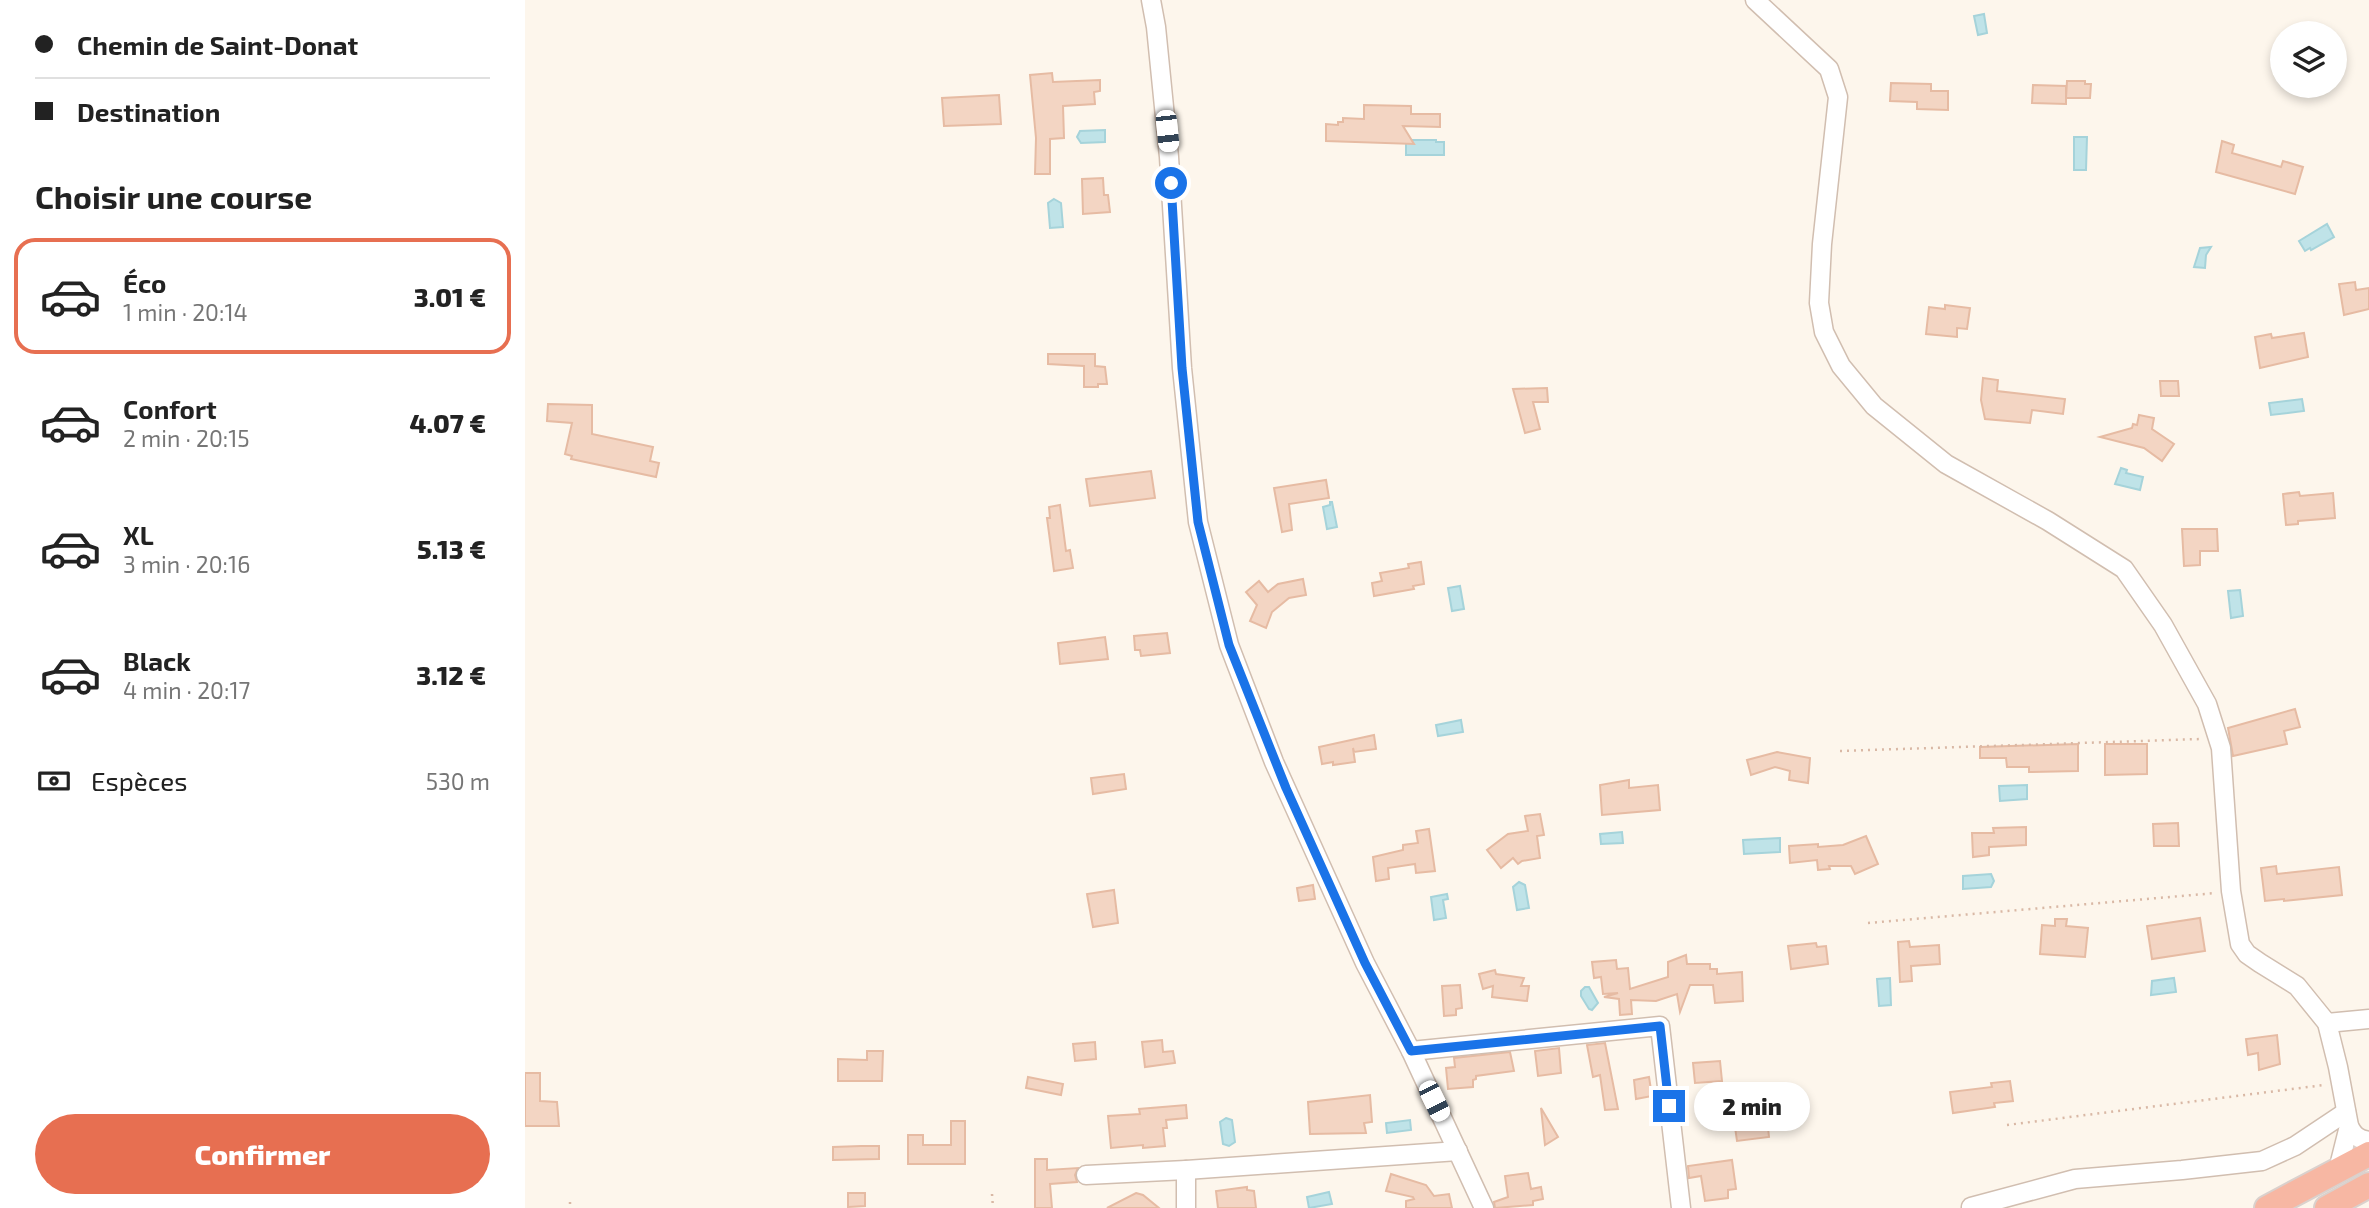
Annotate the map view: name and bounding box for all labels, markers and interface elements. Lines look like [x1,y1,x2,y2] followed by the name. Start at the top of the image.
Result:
[2270,21,2347,98] map controls
[2270,21,2347,98] button: layers
[77,29,358,60] text: Chemin de Saint-Donat
[77,96,220,127] text: Destination
[1155,109,1180,153] car
[1155,167,1187,199] route start
[35,177,312,215] text: Choisir une course
[39,265,102,328] icon: car
[123,267,166,298] text: Éco
[414,281,486,312] text: 3.01 €
[123,298,248,326] text: 1 min · 20:14
[39,391,102,454] icon: car
[123,393,217,424] text: Confort
[410,407,486,438] text: 4.07 €
[123,424,250,452] text: 2 min · 20:15
[39,517,102,580] icon: car
[123,519,154,550] text: XL
[417,533,486,564] text: 5.13 €
[123,550,250,578] text: 3 min · 20:16
[39,643,102,706] icon: car
[123,645,191,676] text: Black
[416,659,486,690] text: 3.12 €
[123,676,250,704] text: 4 min · 20:17
[35,762,73,800] icon: cash
[91,765,188,796] text: Espèces
[426,767,490,795] text: 530 m
[1416,1078,1453,1124] car
[1693,1082,1809,1130] callout: 2 min
[1653,1090,1685,1122] route end
[1722,1092,1782,1120] text: 2 min
[35,1114,490,1194] button: Confirmer

